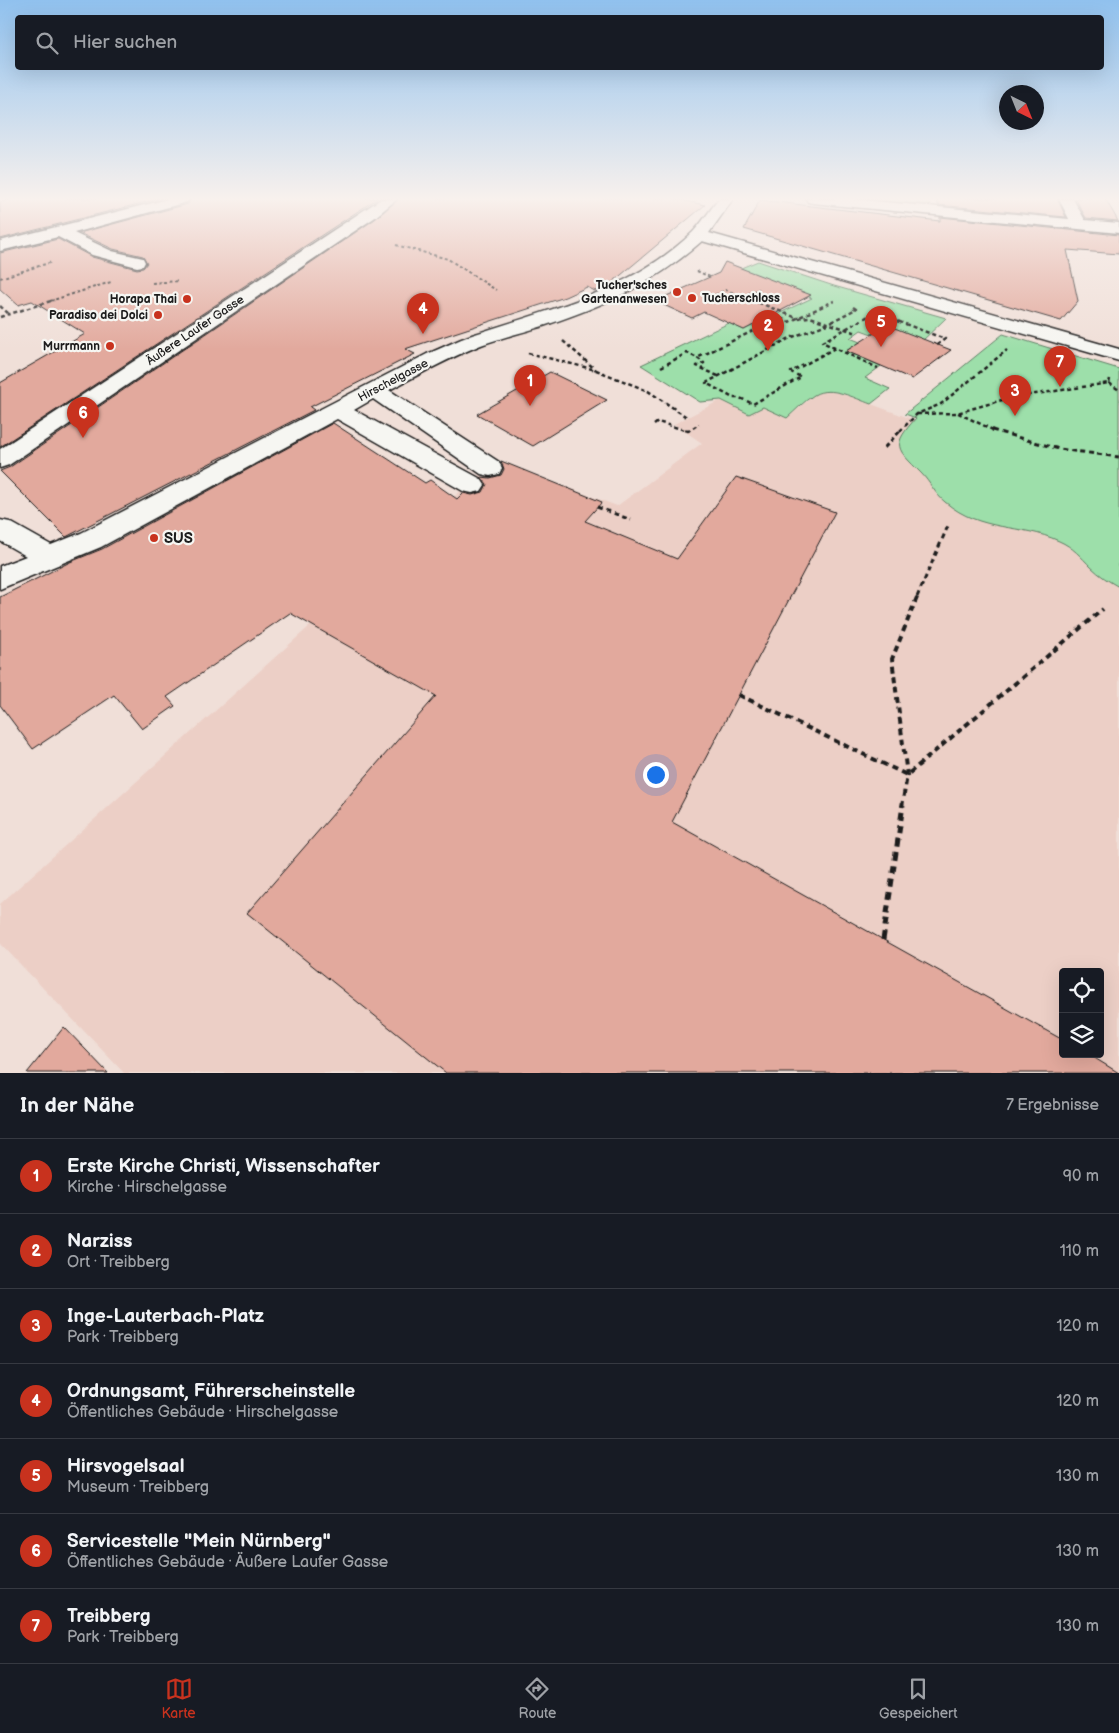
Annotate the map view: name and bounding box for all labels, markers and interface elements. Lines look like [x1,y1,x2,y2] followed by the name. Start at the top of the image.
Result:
[15,15,1104,70] search box
[33,29,61,57] icon: search
[73,31,177,54] text: Hier suchen
[999,85,1044,130] north arrow
[581,278,667,307] place label: Tucher'sches Gartenanwesen
[671,286,683,298] marker: Tucher'sches Gartenanwesen
[143,291,247,369] street label: Äußere Laufer Gasse
[702,291,780,306] place label: Tucherschloss
[110,292,177,307] place label: Horapa Thai
[686,292,698,304] marker: Tucherschloss
[181,293,193,305] marker: Horapa Thai
[407,293,439,334] pin: 4
[865,306,897,347] pin: 5
[49,308,148,323] place label: Paradiso dei Dolci
[152,309,164,321] marker: Paradiso dei Dolci
[752,310,784,351] pin: 2
[43,339,100,354] place label: Murrmann
[104,340,116,352] marker: Murrmann
[1044,346,1076,387] pin: 7
[356,356,431,405] street label: Hirschelgasse
[514,365,546,406] pin: 1
[999,375,1031,416] pin: 3
[67,397,99,438] pin: 6
[164,529,193,548] place label: SUS
[148,532,160,544] marker: SUS
[643,762,669,788] your location
[1059,968,1104,1058] map controls
[1059,968,1104,1013] button: locate
[1059,1013,1104,1058] button: layers
[20,1093,134,1118] text: In der Nähe
[1006,1096,1099,1115] text: 7 Ergebnisse
[67,1155,380,1178] text: Erste Kirche Christi, Wissenschafter
[33,1167,39,1186] text: 1
[1063,1167,1099,1186] text: 90 m
[67,1178,227,1197] text: Kirche · Hirschelgasse
[67,1230,132,1253] text: Narziss
[31,1242,41,1261] text: 2
[1060,1242,1099,1261] text: 110 m
[67,1253,170,1272] text: Ort · Treibberg
[67,1305,264,1328] text: Inge-Lauterbach-Platz
[31,1317,41,1336] text: 3
[1056,1317,1099,1336] text: 120 m
[67,1328,179,1347] text: Park · Treibberg
[67,1380,355,1403] text: Ordnungsamt, Führerscheinstelle
[31,1392,41,1411] text: 4
[1056,1392,1099,1411] text: 120 m
[67,1403,338,1422] text: Öffentliches Gebäude · Hirschelgasse
[67,1455,185,1478] text: Hirsvogelsaal
[31,1467,41,1486] text: 5
[1056,1467,1099,1486] text: 130 m
[67,1478,209,1497] text: Museum · Treibberg
[67,1530,331,1553] text: Servicestelle "Mein Nürnberg"
[31,1542,41,1561] text: 6
[1056,1542,1099,1561] text: 130 m
[67,1553,388,1572] text: Öffentliches Gebäude · Äußere Laufer Gasse
[67,1605,150,1628] text: Treibberg
[32,1617,40,1636] text: 7
[1056,1617,1099,1636] text: 130 m
[67,1628,179,1647] text: Park · Treibberg
[161,1675,196,1722] tab: Karte
[518,1675,556,1722] tab: Route
[879,1675,958,1722] tab: Gespeichert

